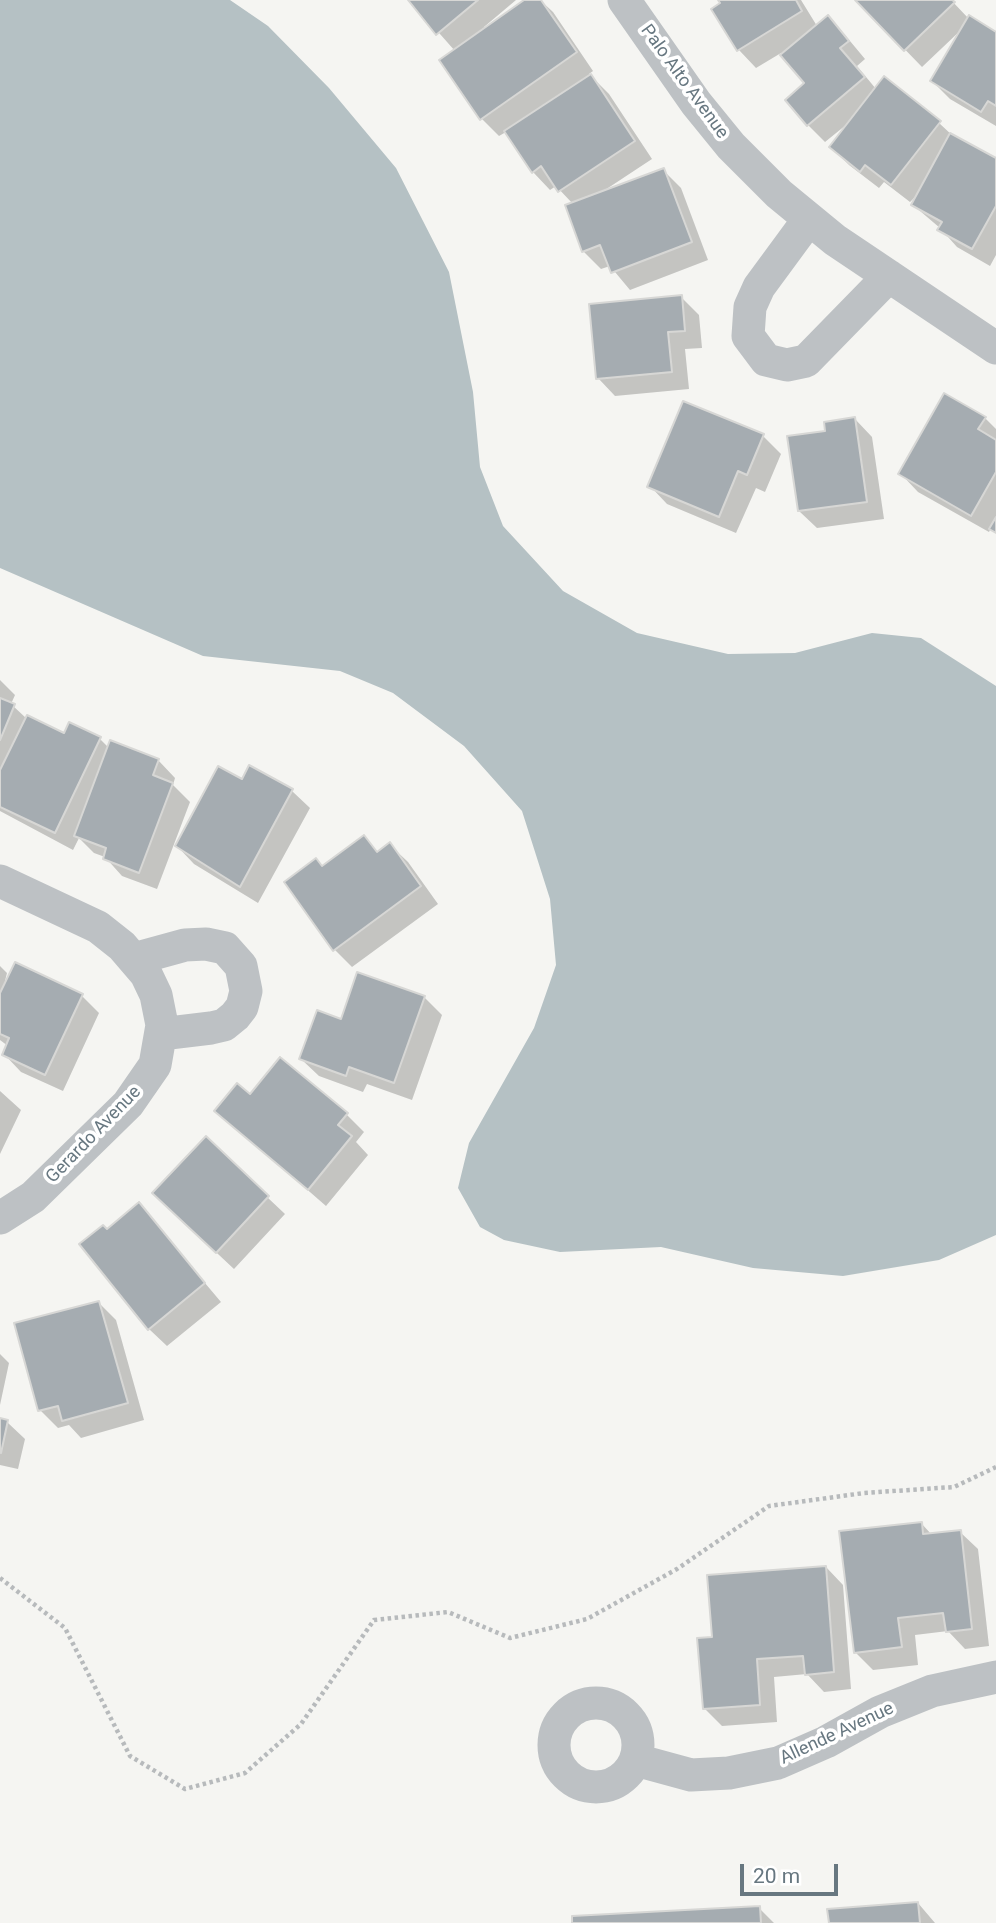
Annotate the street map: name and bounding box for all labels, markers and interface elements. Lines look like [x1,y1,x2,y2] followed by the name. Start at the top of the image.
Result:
[635,21,733,143] street label: Palo Alto Avenue
[42,1082,146,1188] street label: Gerardo Avenue
[777,1698,897,1770] street label: Allende Avenue
[744,1850,842,1894] scale bar
[753,1864,800,1888] text: 20 m

